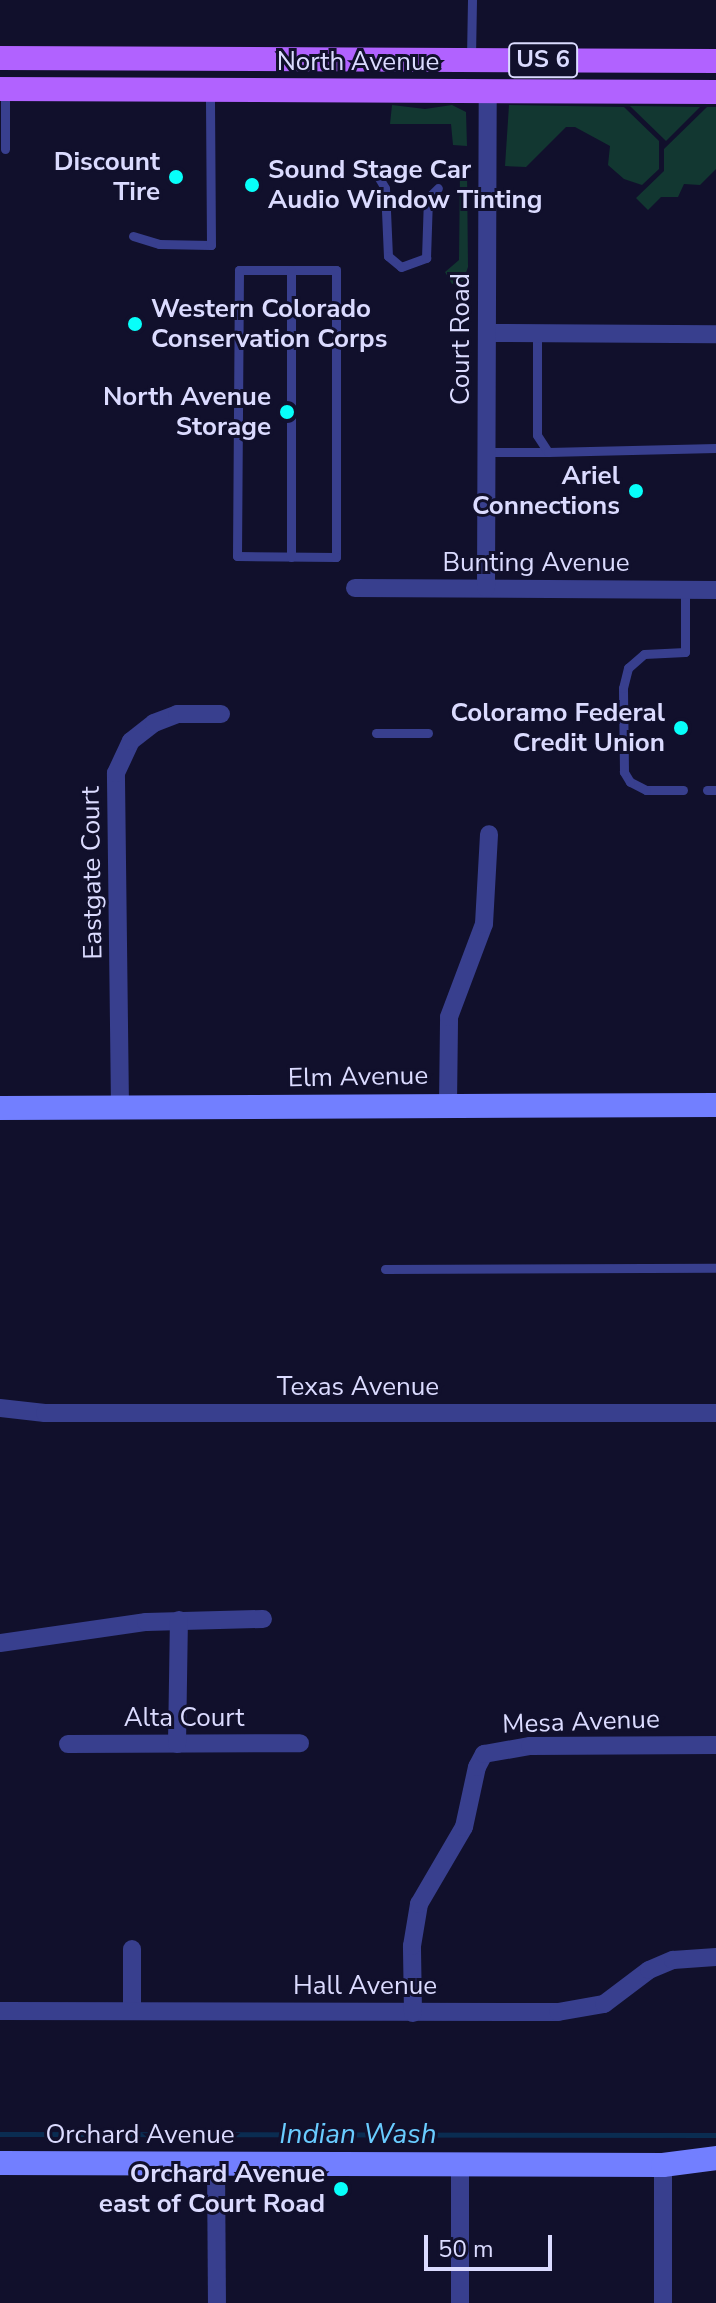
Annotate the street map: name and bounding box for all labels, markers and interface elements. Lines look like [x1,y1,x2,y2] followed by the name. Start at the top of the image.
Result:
[507,40,579,80] road number: US 6
[277,46,439,78] street label: North Avenue
[54,146,160,208] place label: Discount Tire
[268,154,542,216] place label: Sound Stage Car Audio Window Tinting
[167,168,185,186] marker: Discount Tire
[243,176,261,194] marker: Sound Stage Car Audio Window Tinting
[445,273,477,405] street label: Court Road
[151,293,387,354] place label: Western Colorado Conservation Corps
[126,315,144,333] marker: Western Colorado Conservation Corps
[103,381,271,442] place label: North Avenue Storage
[278,403,296,421] marker: North Avenue Storage
[472,460,620,522] place label: Ariel Connections
[627,482,645,500] marker: Ariel Connections
[442,547,630,579] street label: Bunting Avenue
[451,697,665,758] place label: Coloramo Federal Credit Union
[672,719,690,737] marker: Coloramo Federal Credit Union
[75,786,109,960] street label: Eastgate Court
[288,1060,428,1094] street label: Elm Avenue
[277,1371,439,1403] street label: Texas Avenue
[124,1702,244,1734] street label: Alta Court
[502,1704,660,1740] street label: Mesa Avenue
[293,1970,437,2002] street label: Hall Avenue
[279,2117,437,2151] water label: Indian Wash
[45,2119,235,2151] street label: Orchard Avenue
[99,2158,325,2220] place label: Orchard Avenue east of Court Road
[332,2180,350,2198] marker: Orchard Avenue east of Court Road
[428,2219,556,2269] scale bar
[438,2233,494,2265] text: 50 m

